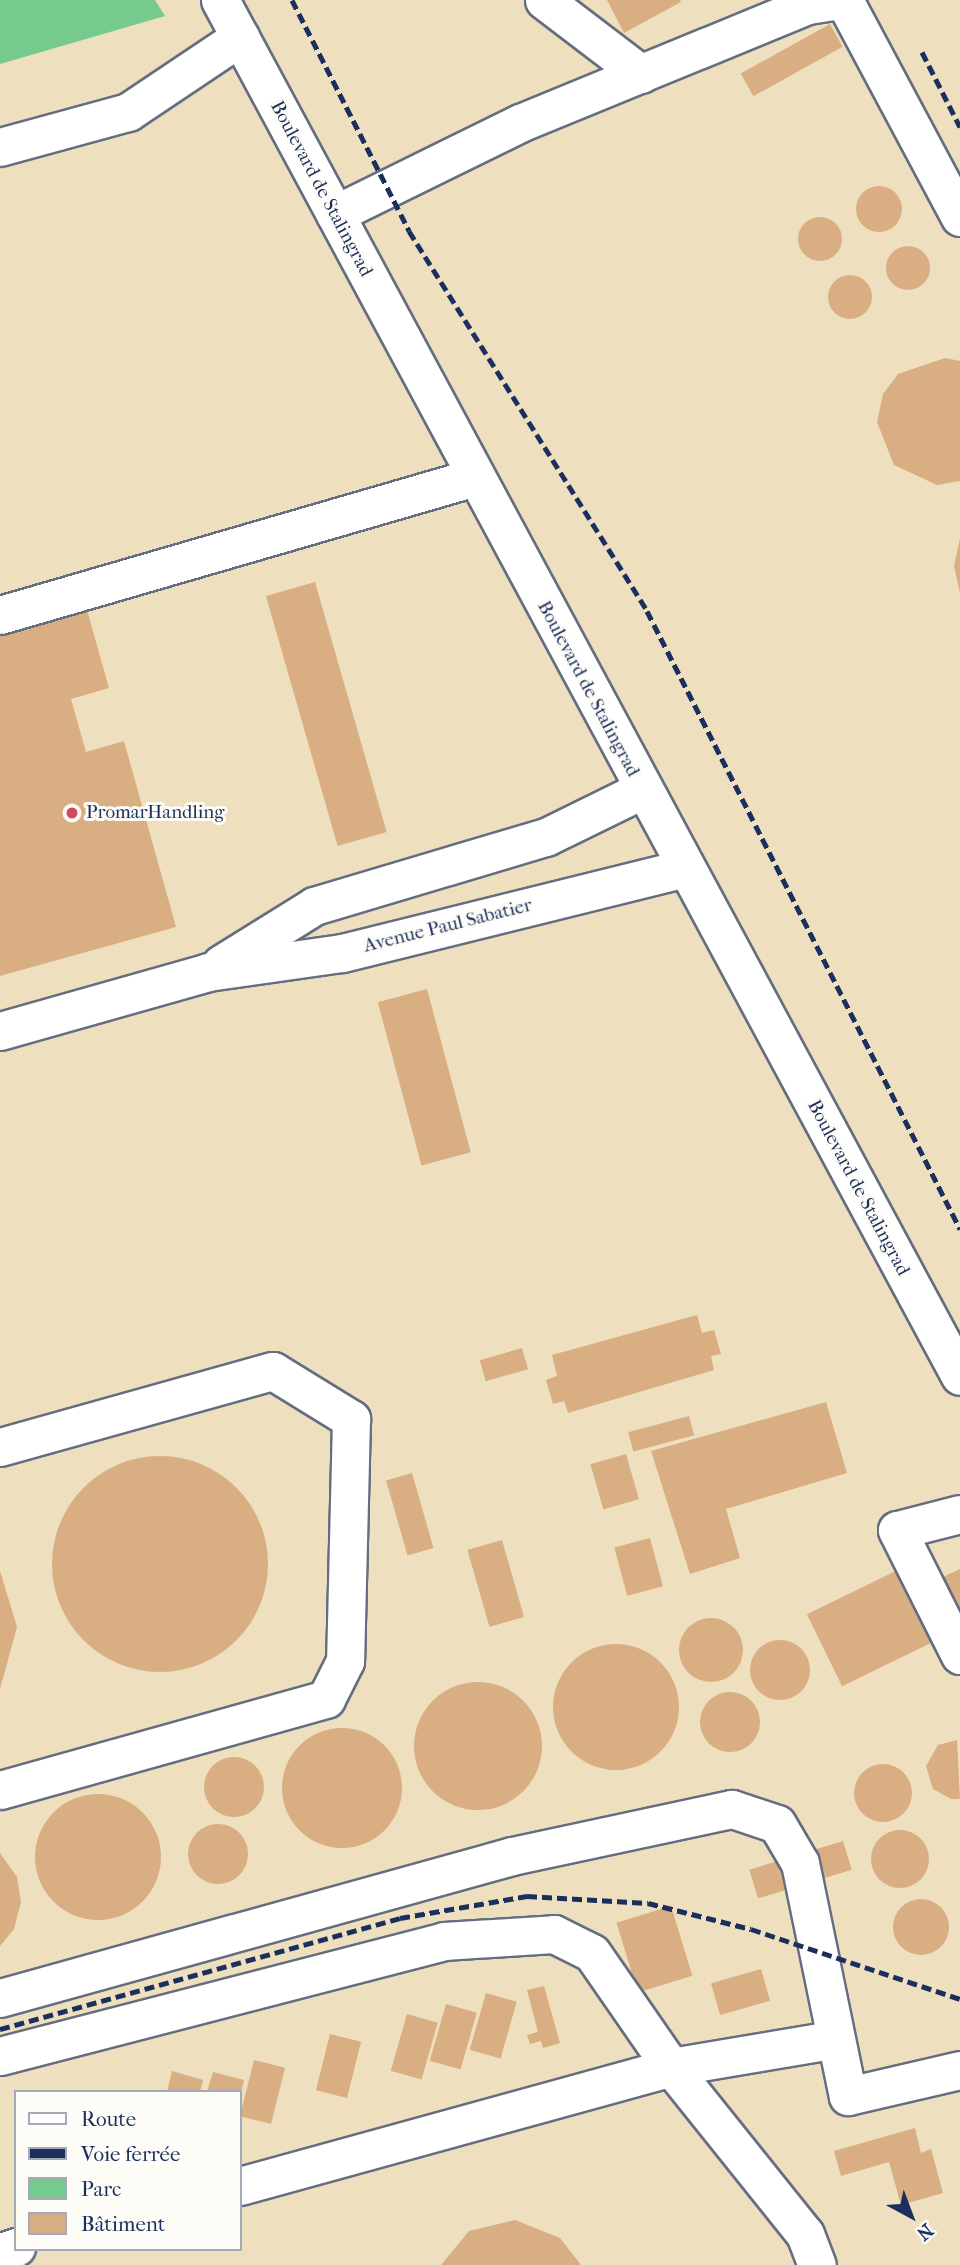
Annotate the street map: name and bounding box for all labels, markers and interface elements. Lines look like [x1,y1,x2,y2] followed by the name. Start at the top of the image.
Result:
[265,97,377,281] street label: Boulevard de Stalingrad
[532,597,644,781] street label: Boulevard de Stalingrad
[86,802,224,824] place label: PromarHandling
[64,805,80,821] marker: PromarHandling
[362,894,534,958] street label: Avenue Paul Sabatier
[802,1096,914,1280] street label: Boulevard de Stalingrad
[14,2090,242,2251] legend
[81,2107,136,2131] text: Route
[81,2142,180,2166] text: Voie ferrée
[81,2177,121,2201] text: Parc
[876,2181,946,2251] north arrow
[81,2212,165,2236] text: Bâtiment
[912,2219,937,2245] text: N

